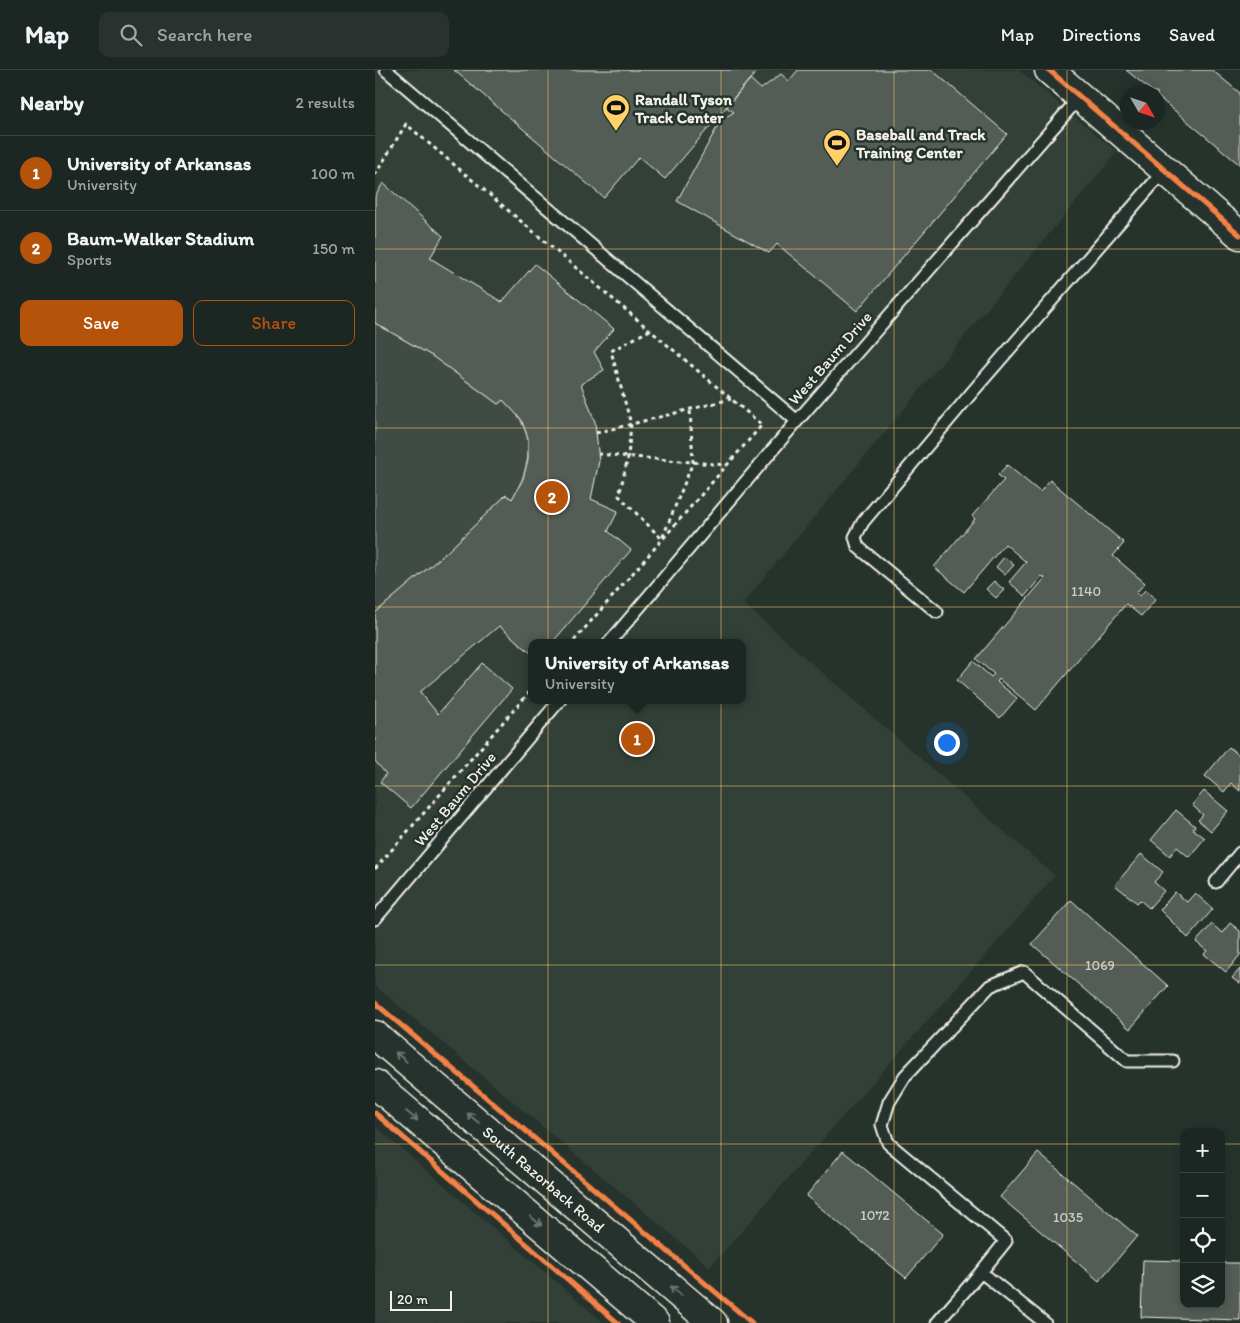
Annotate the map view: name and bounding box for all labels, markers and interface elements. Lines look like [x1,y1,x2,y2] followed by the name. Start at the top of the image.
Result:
[99,12,449,57] search box
[25,20,69,49] text: Map
[117,21,145,49] icon: search
[157,23,252,46] text: Search here
[1001,24,1034,46] text: Map
[1062,24,1141,46] text: Directions
[1169,24,1215,46] text: Saved
[1120,85,1165,130] north arrow
[20,90,84,115] text: Nearby
[634,90,733,127] place label: Randall Tyson Track Center
[295,93,355,112] text: 2 results
[601,93,631,132] sports icon: Randall Tyson Track Center
[855,125,986,163] place label: Baseball and Track Training Center
[822,128,852,167] sports icon: Baseball and Track Training Center
[67,152,251,175] text: University of Arkansas
[32,164,40,183] text: 1
[311,164,355,183] text: 100 m
[67,175,137,194] text: University
[67,227,254,250] text: Baum-Walker Stadium
[32,239,40,258] text: 2
[312,239,355,258] text: 150 m
[67,250,112,269] text: Sports
[20,300,183,346] button: Save
[193,300,355,346] button: Share
[784,307,876,409] street label: West Baum Drive
[536,478,568,516] pin: 2
[1071,583,1101,600] house number: 1140
[528,639,746,704] popup
[545,651,729,674] text: University of Arkansas
[545,674,615,693] text: University
[621,720,653,758] pin: 1
[934,730,960,756] your location
[410,748,500,850] street label: West Baum Drive
[1085,957,1115,974] house number: 1069
[395,1051,408,1063] one-way arrow
[405,1110,418,1121] one-way arrow
[466,1112,479,1124] one-way arrow
[479,1122,609,1237] street label: South Razorback Road
[1180,1128,1225,1308] map controls
[1180,1128,1225,1173] button: +
[1180,1173,1225,1218] button: −
[860,1207,890,1224] house number: 1072
[1053,1209,1083,1226] house number: 1035
[529,1216,542,1227] one-way arrow
[1180,1218,1225,1263] button: locate
[1180,1263,1225,1308] button: layers
[670,1286,683,1297] one-way arrow
[390,1288,453,1311] scale bar
[397,1291,428,1308] text: 20 m

